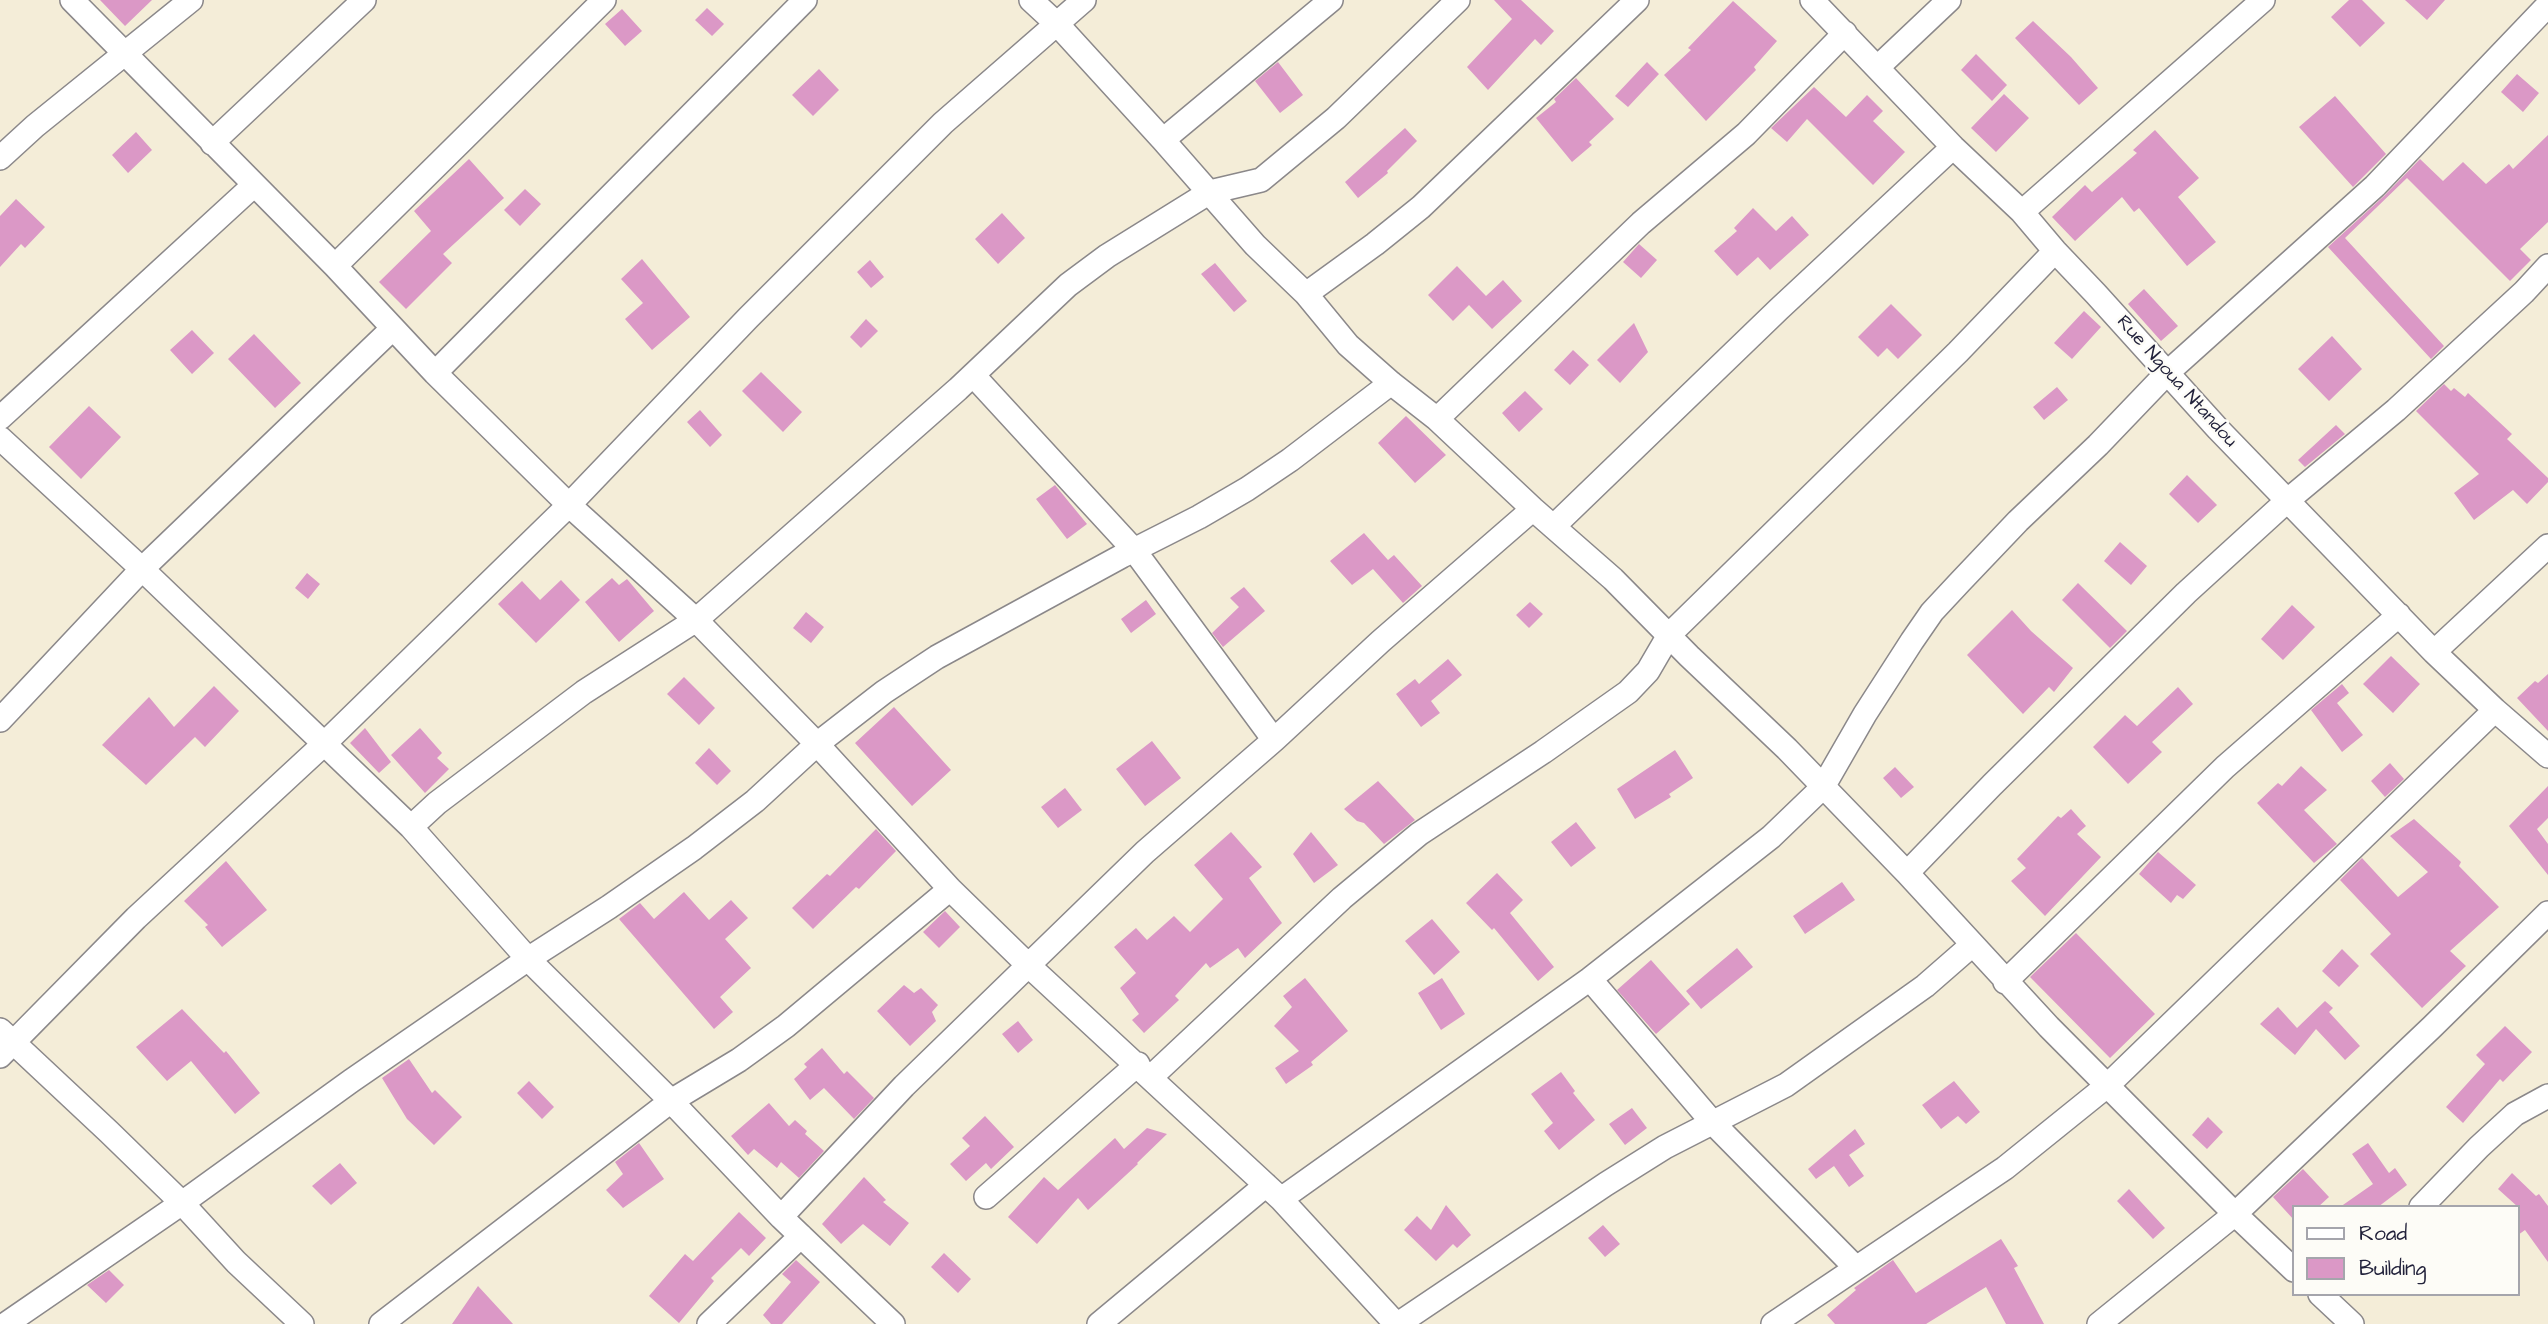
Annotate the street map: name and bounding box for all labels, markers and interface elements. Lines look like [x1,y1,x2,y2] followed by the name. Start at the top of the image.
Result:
[2111,311,2241,453] street label: Rue Ngoua Ntandou
[2292,1205,2520,1296] legend
[2359,1219,2407,1248] text: Road
[2359,1254,2426,1283] text: Building

